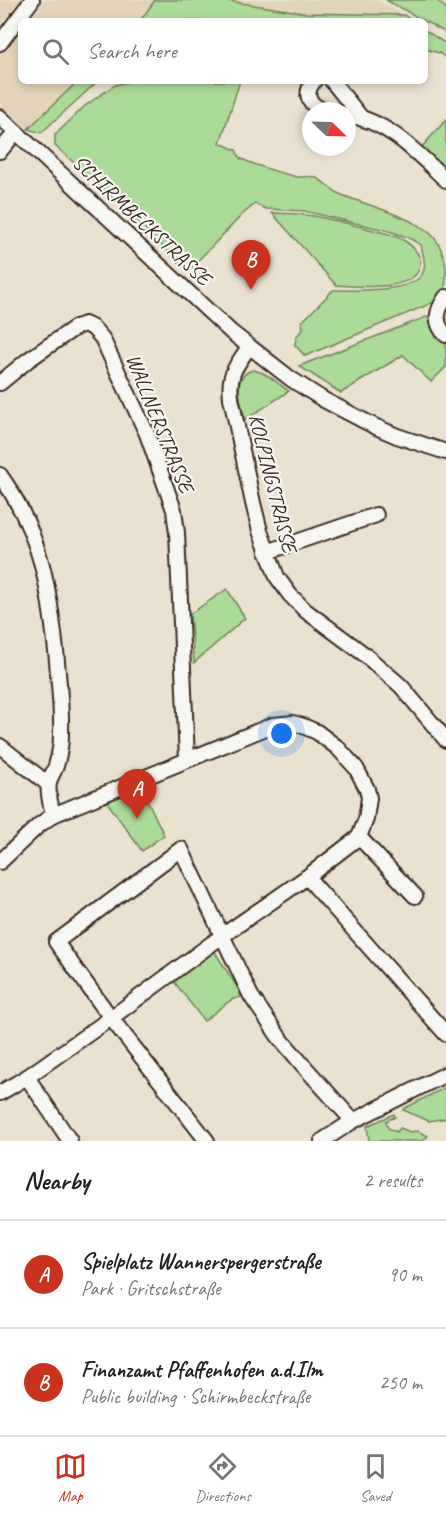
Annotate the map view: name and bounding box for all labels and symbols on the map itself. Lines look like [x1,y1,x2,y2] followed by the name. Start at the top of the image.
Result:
[302,102,356,156] north arrow
[67,149,219,293] street label: SCHIRMBECKSTRASSE
[232,240,270,290] pin: B
[120,350,201,499] street label: WALLNERSTRASSE
[243,411,303,558] street label: KOLPINGSTRASSE
[267,719,296,748] your location
[118,770,156,819] pin: A

